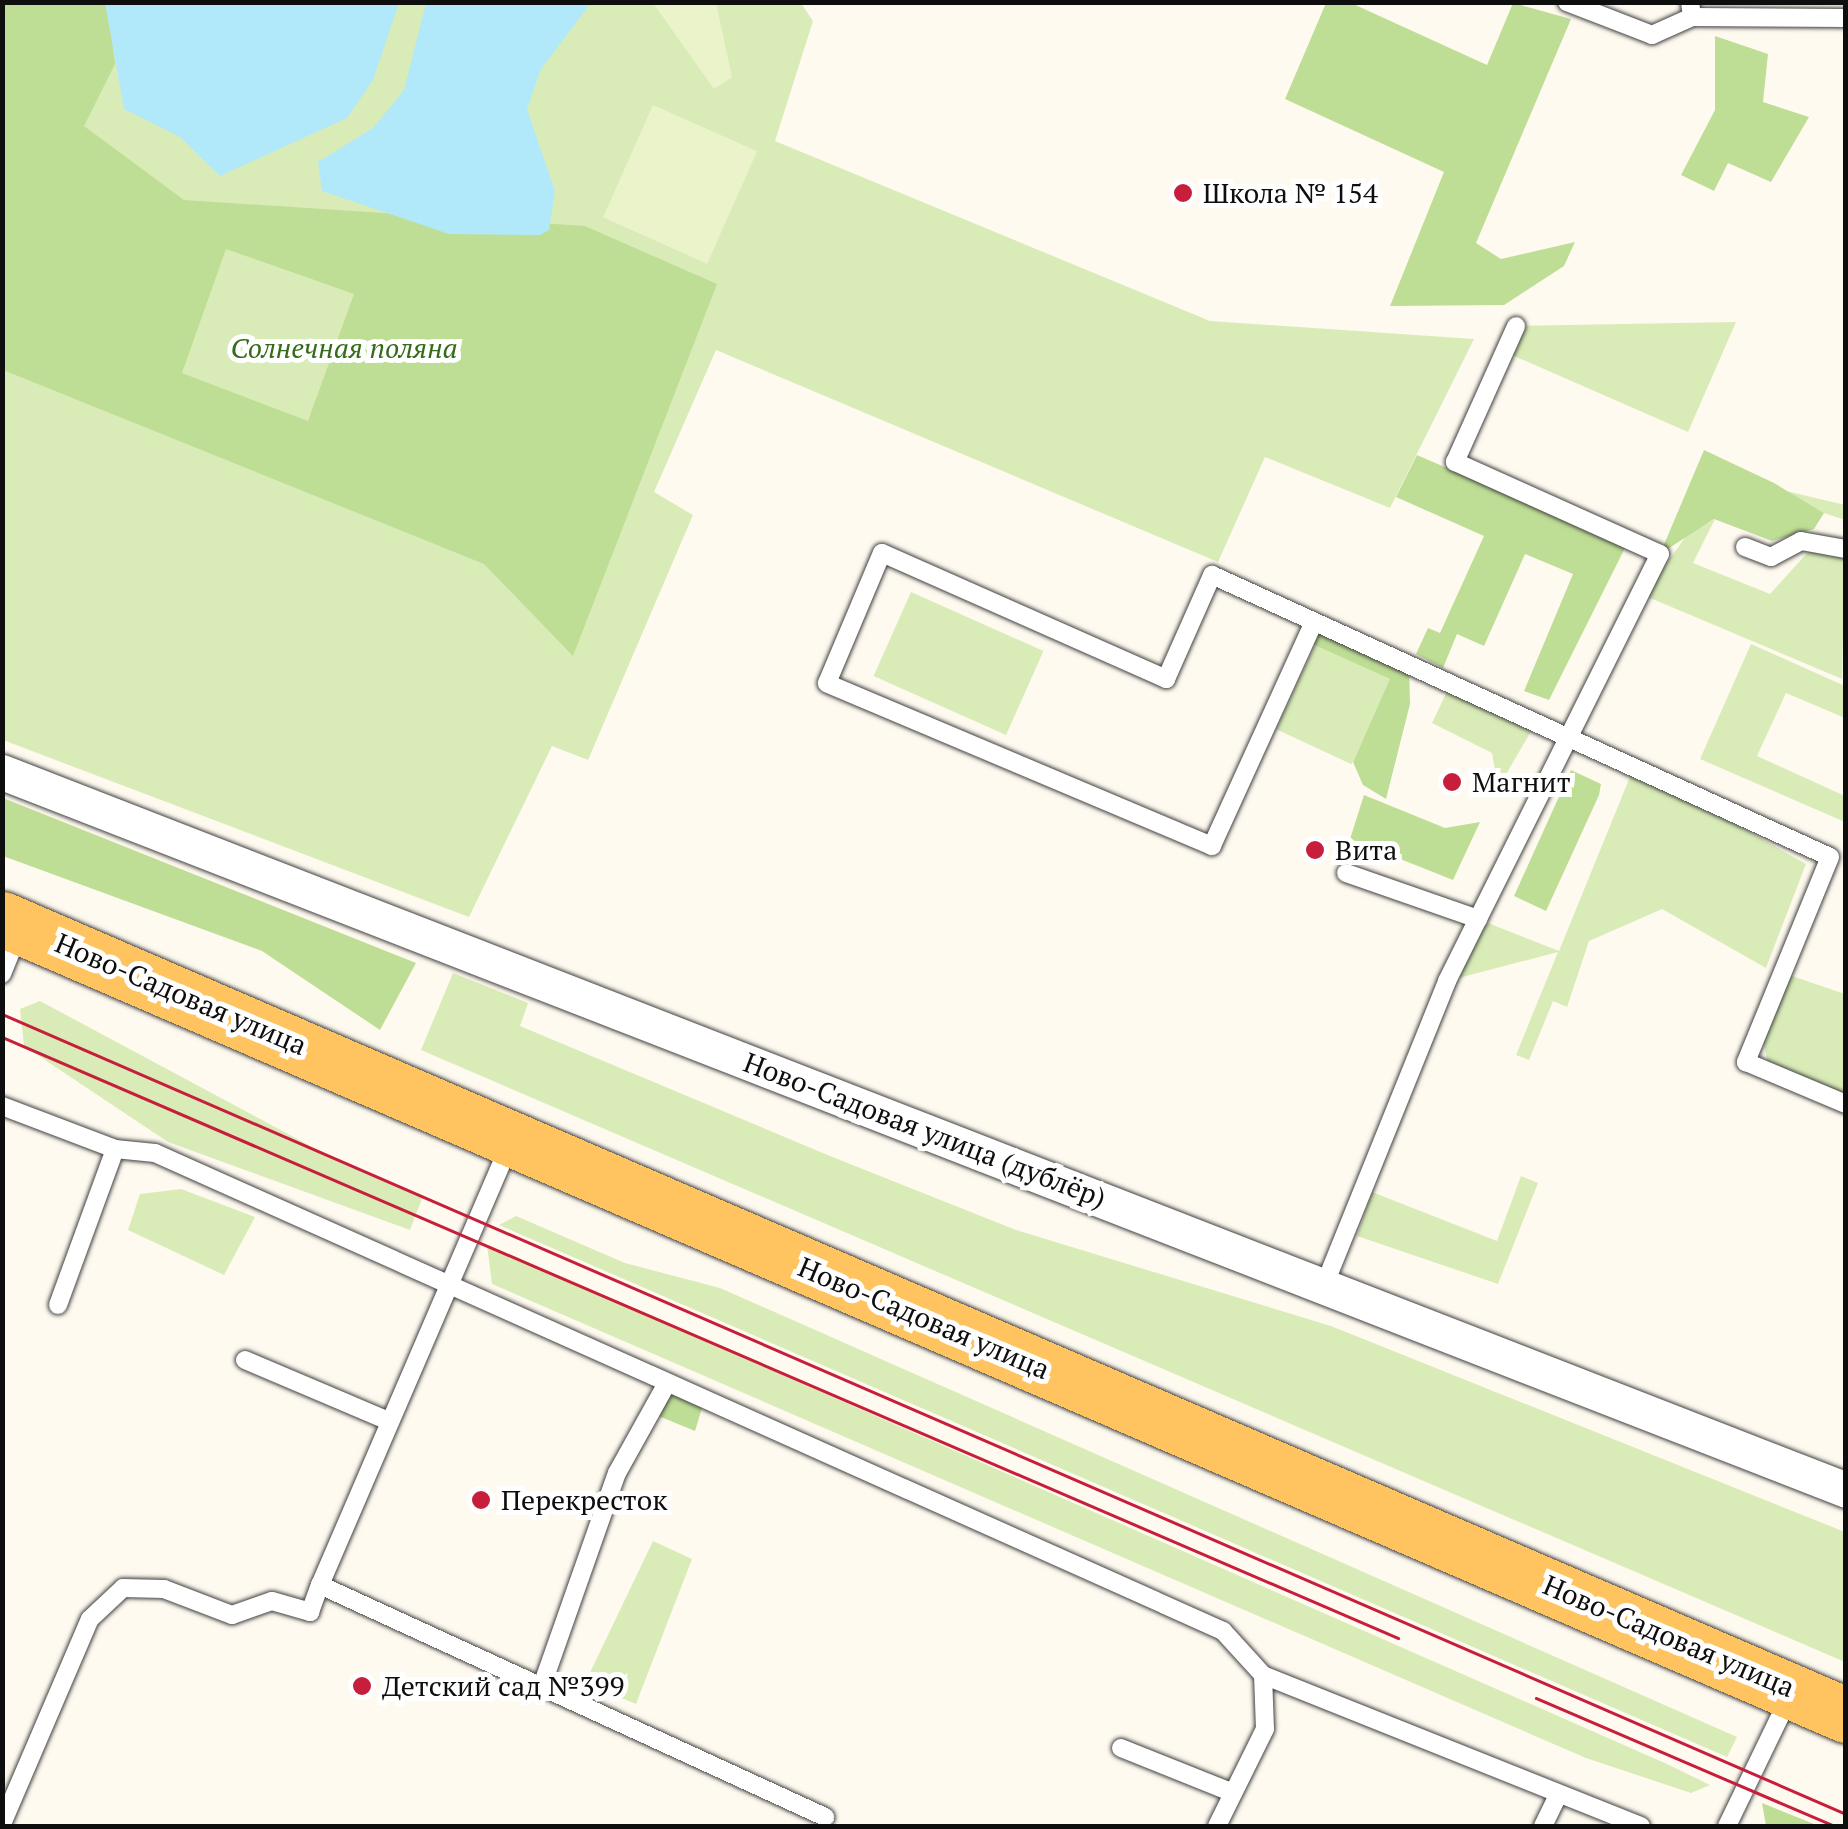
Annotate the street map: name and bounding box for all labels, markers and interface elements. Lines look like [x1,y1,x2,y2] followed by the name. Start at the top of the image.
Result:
[1203,176,1378,210] place label: Школа № 154
[1172,182,1194,204] marker: Школа № 154
[230,331,458,365] park label: Солнечная поляна
[1472,765,1571,799] place label: Магнит
[1441,771,1463,793] marker: Магнит
[1335,833,1397,867] place label: Вита
[1304,839,1326,861] marker: Вита
[50,926,312,1062] street label: Ново-Садовая улица
[739,1045,1111,1215] street label: Ново-Садовая улица (дублёр)
[793,1250,1055,1386] street label: Ново-Садовая улица
[501,1483,667,1517] place label: Перекресток
[470,1489,492,1511] marker: Перекресток
[1538,1568,1800,1704] street label: Ново-Садовая улица
[382,1669,624,1703] place label: Детский сад №399
[351,1675,373,1697] marker: Детский сад №399

